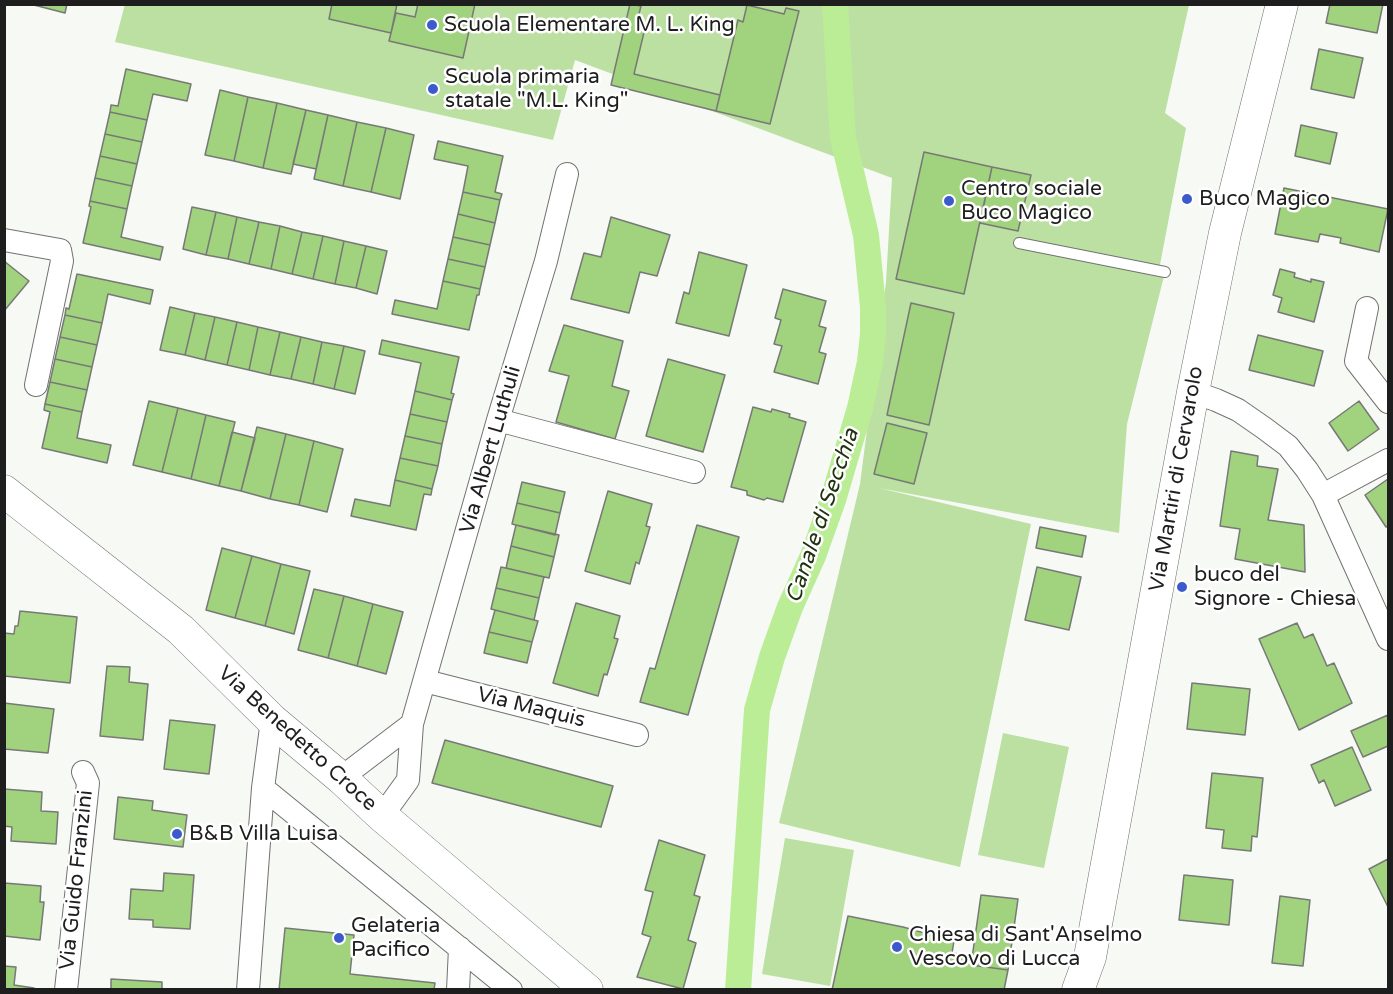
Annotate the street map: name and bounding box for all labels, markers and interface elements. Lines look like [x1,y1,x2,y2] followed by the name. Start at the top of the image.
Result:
[444,12,735,38] place label: Scuola Elementare M. L. King
[425,18,439,32] marker: Scuola Elementare M. L. King
[445,64,628,114] place label: Scuola primaria statale "M.L. King"
[426,82,440,96] marker: Scuola primaria statale "M.L. King"
[961,176,1102,226] place label: Centro sociale Buco Magico
[1199,186,1330,212] place label: Buco Magico
[1180,192,1194,206] marker: Buco Magico
[942,194,956,208] marker: Centro sociale Buco Magico
[455,363,527,537] street label: Via Albert Luthuli
[1145,364,1209,594] street label: Via Martiri di Cervarolo
[781,425,865,607] water label: Canale di Secchia
[1194,562,1356,612] place label: buco del Signore - Chiesa
[1175,580,1189,594] marker: buco del Signore - Chiesa
[212,661,382,817] street label: Via Benedetto Croce
[474,682,588,734] street label: Via Maquis
[55,789,99,971] street label: Via Guido Franzini
[189,821,338,847] place label: B&B Villa Luisa
[170,827,184,841] marker: B&B Villa Luisa
[351,913,440,963] place label: Gelateria Pacifico
[909,922,1142,972] place label: Chiesa di Sant'Anselmo Vescovo di Lucca
[332,931,346,945] marker: Gelateria Pacifico
[890,940,904,954] marker: Chiesa di Sant'Anselmo Vescovo di Lucca

